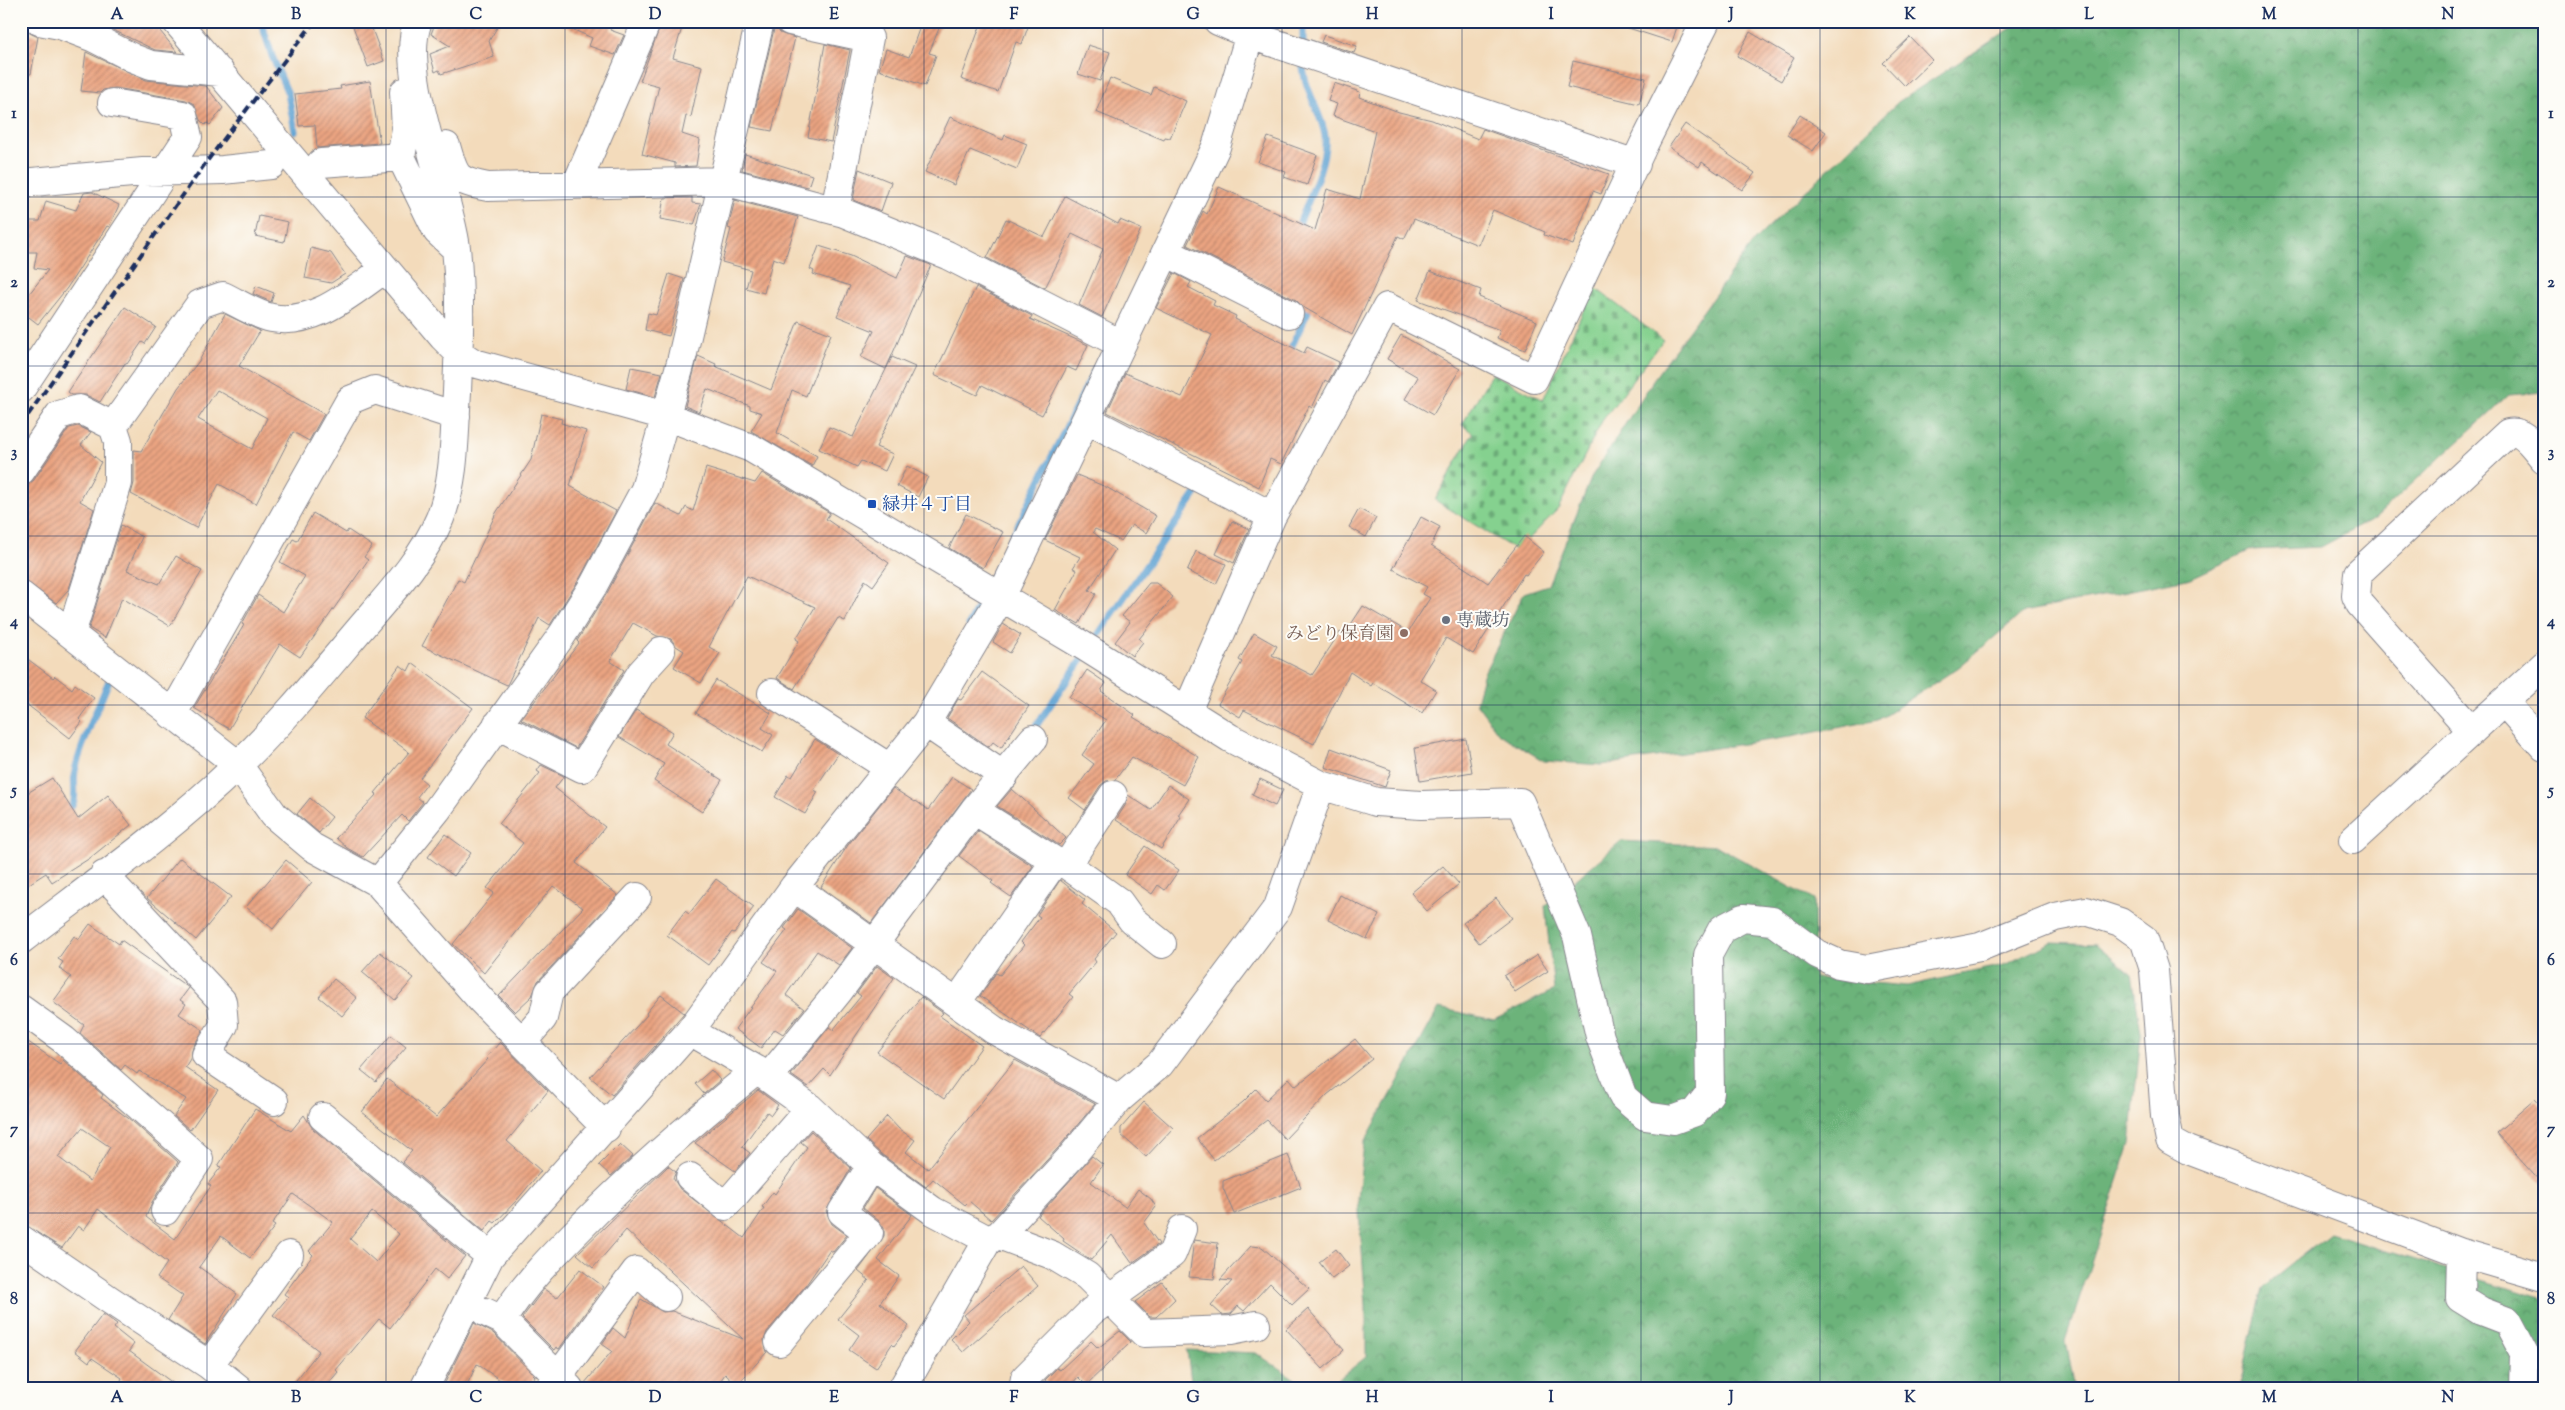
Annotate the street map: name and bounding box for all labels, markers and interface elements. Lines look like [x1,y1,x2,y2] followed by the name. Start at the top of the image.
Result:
[111,4,124,27] text: A
[291,4,301,27] text: B
[470,4,483,27] text: C
[649,4,662,27] text: D
[829,4,839,27] text: E
[1010,4,1019,27] text: F
[1186,4,1200,27] text: G
[1366,4,1379,27] text: H
[1548,4,1554,27] text: I
[1727,4,1734,27] text: J
[1904,4,1916,27] text: K
[2084,4,2094,27] text: L
[2262,4,2277,27] text: M
[2442,4,2455,27] text: N
[11,103,17,126] text: 1
[2548,103,2554,126] text: 1
[10,272,18,295] text: 2
[2547,272,2555,295] text: 2
[11,442,18,465] text: 3
[2548,442,2555,465] text: 3
[882,493,972,519] place label: 緑井４丁目
[866,498,878,510] marker: 緑井４丁目
[1456,609,1510,635] place label: 専蔵坊
[9,611,18,634] text: 4
[2546,611,2555,634] text: 4
[1440,614,1452,626] marker: 専蔵坊
[1286,622,1394,648] place label: みどり保育園
[1398,627,1410,639] marker: みどり保育園
[9,780,17,803] text: 5
[2546,780,2554,803] text: 5
[10,950,18,973] text: 6
[2547,950,2555,973] text: 6
[10,1119,19,1142] text: 7
[2547,1119,2556,1142] text: 7
[10,1289,18,1312] text: 8
[2547,1289,2555,1312] text: 8
[111,1387,124,1410] text: A
[291,1387,301,1410] text: B
[470,1387,483,1410] text: C
[649,1387,662,1410] text: D
[829,1387,839,1410] text: E
[1010,1387,1019,1410] text: F
[1186,1387,1200,1410] text: G
[1366,1387,1379,1410] text: H
[1548,1387,1554,1410] text: I
[1727,1387,1734,1410] text: J
[1904,1387,1916,1410] text: K
[2084,1387,2094,1410] text: L
[2262,1387,2277,1410] text: M
[2442,1387,2455,1410] text: N

